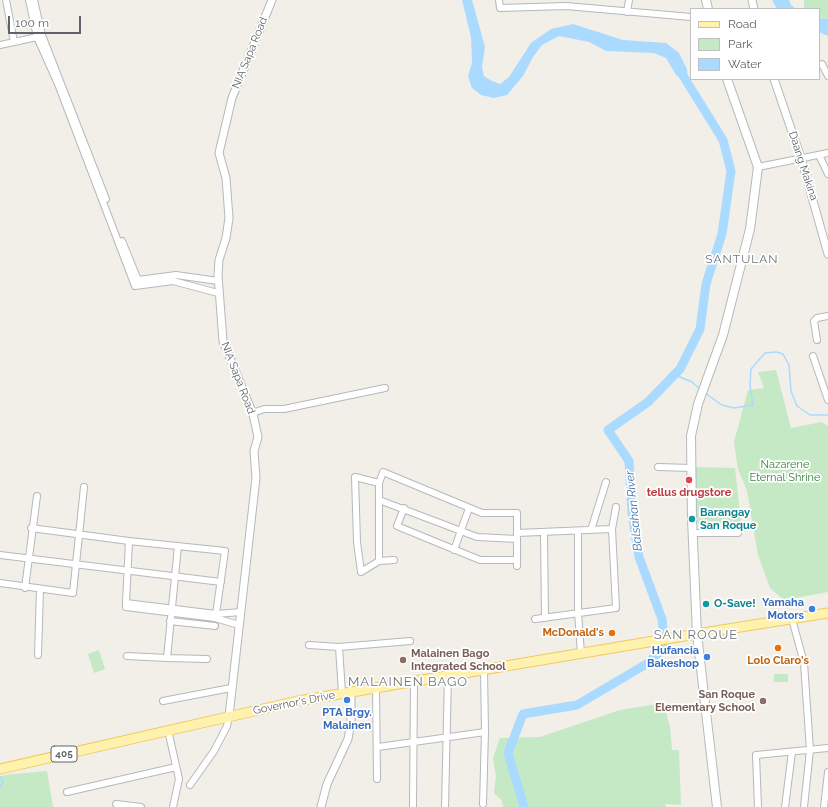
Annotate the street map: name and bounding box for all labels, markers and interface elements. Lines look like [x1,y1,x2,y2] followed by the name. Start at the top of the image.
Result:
[10,8,83,34] scale bar
[690,8,820,80] legend
[230,15,270,91] street label: NIA Sapa Road
[15,16,49,30] text: 100 m
[728,17,757,31] text: Road
[728,37,753,51] text: Park
[728,57,762,71] text: Water
[786,130,820,202] street label: Daang Makina
[705,252,779,266] district label: SANTULAN
[218,340,258,416] street label: NIA Sapa Road
[750,458,820,484] park label: Nazarene Eternal Shrine
[623,470,645,552] water label: Balsahan River
[684,475,694,485] marker: tellus drugstore
[647,486,731,500] place label: tellus drugstore
[700,506,756,532] place label: Barangay San Roque
[687,514,697,524] marker: Barangay San Roque
[762,596,804,622] place label: Yamaha Motors
[714,597,756,611] place label: O-Save!
[701,599,711,609] marker: O-Save!
[807,604,817,614] marker: Yamaha Motors
[542,626,604,640] place label: McDonald's
[654,627,738,643] district label: SAN ROQUE
[607,628,617,638] marker: McDonald's
[773,643,783,653] marker: Lolo Claro's
[647,644,699,670] place label: Hufancia Bakeshop
[411,647,506,673] place label: Malainen Bago Integrated School
[702,652,712,662] marker: Hufancia Bakeshop
[747,654,809,668] place label: Lolo Claro's
[398,655,408,665] marker: Malainen Bago Integrated School
[348,674,468,690] district label: MALAINEN BAGO
[655,688,755,714] place label: San Roque Elementary School
[252,689,336,717] street label: Governor's Drive
[342,695,352,705] marker: PTA Brgy. Malainen
[758,696,768,706] marker: San Roque Elementary School
[322,706,372,732] place label: PTA Brgy. Malainen
[51,746,77,762] road number: 405

